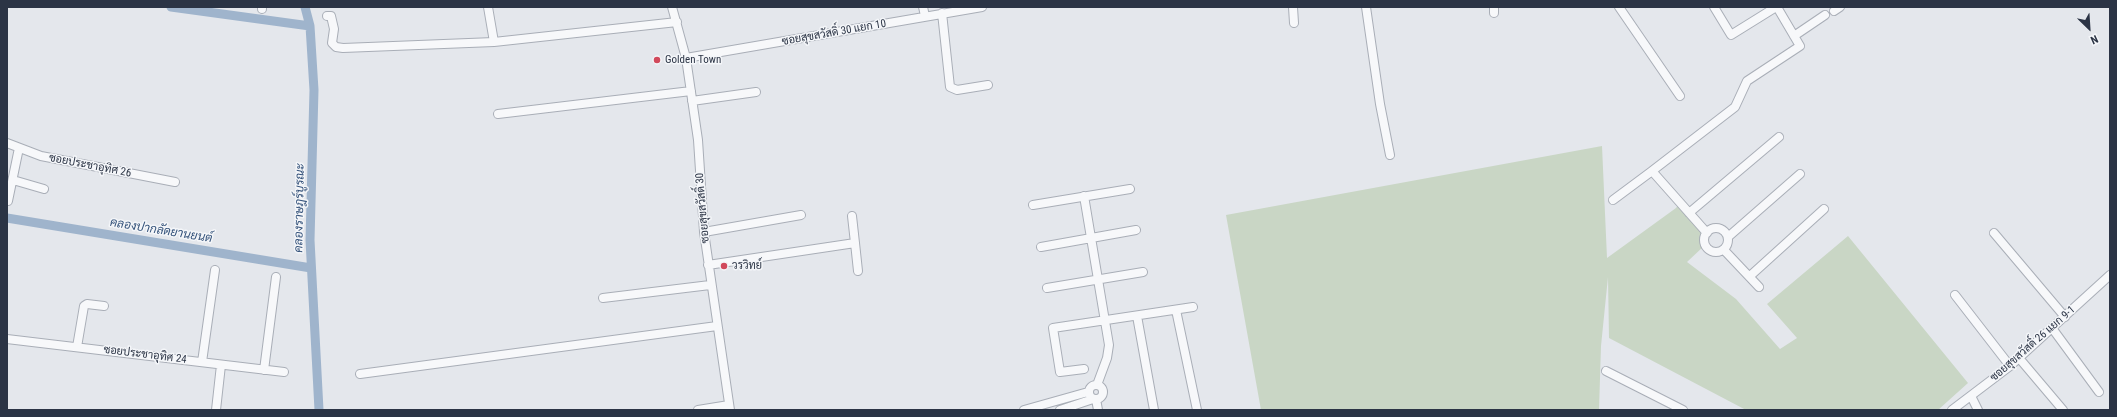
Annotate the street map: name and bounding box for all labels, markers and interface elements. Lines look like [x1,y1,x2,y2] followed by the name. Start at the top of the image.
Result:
[2069,8,2109,48] north arrow
[781,17,887,49] street label: ซอยสุขสวัสดิ์ 30 แยก 10
[2088,32,2100,47] text: N
[665,53,721,67] place label: Golden Town
[652,55,662,65] marker: Golden Town
[48,152,132,180] street label: ซอยประชาอุทิศ 26
[292,163,308,253] water label: คลองราษฎร์บูรณะ
[693,172,713,244] street label: ซอยสุขสวัสดิ์ 30
[109,216,213,246] water label: คลองปากลัดยานยนต์
[732,259,762,273] place label: วรวิทย์
[719,261,729,271] marker: วรวิทย์
[1988,303,2078,385] street label: ซอยสุขสวัสดิ์ 26 แยก 9-1
[103,343,187,367] street label: ซอยประชาอุทิศ 24

